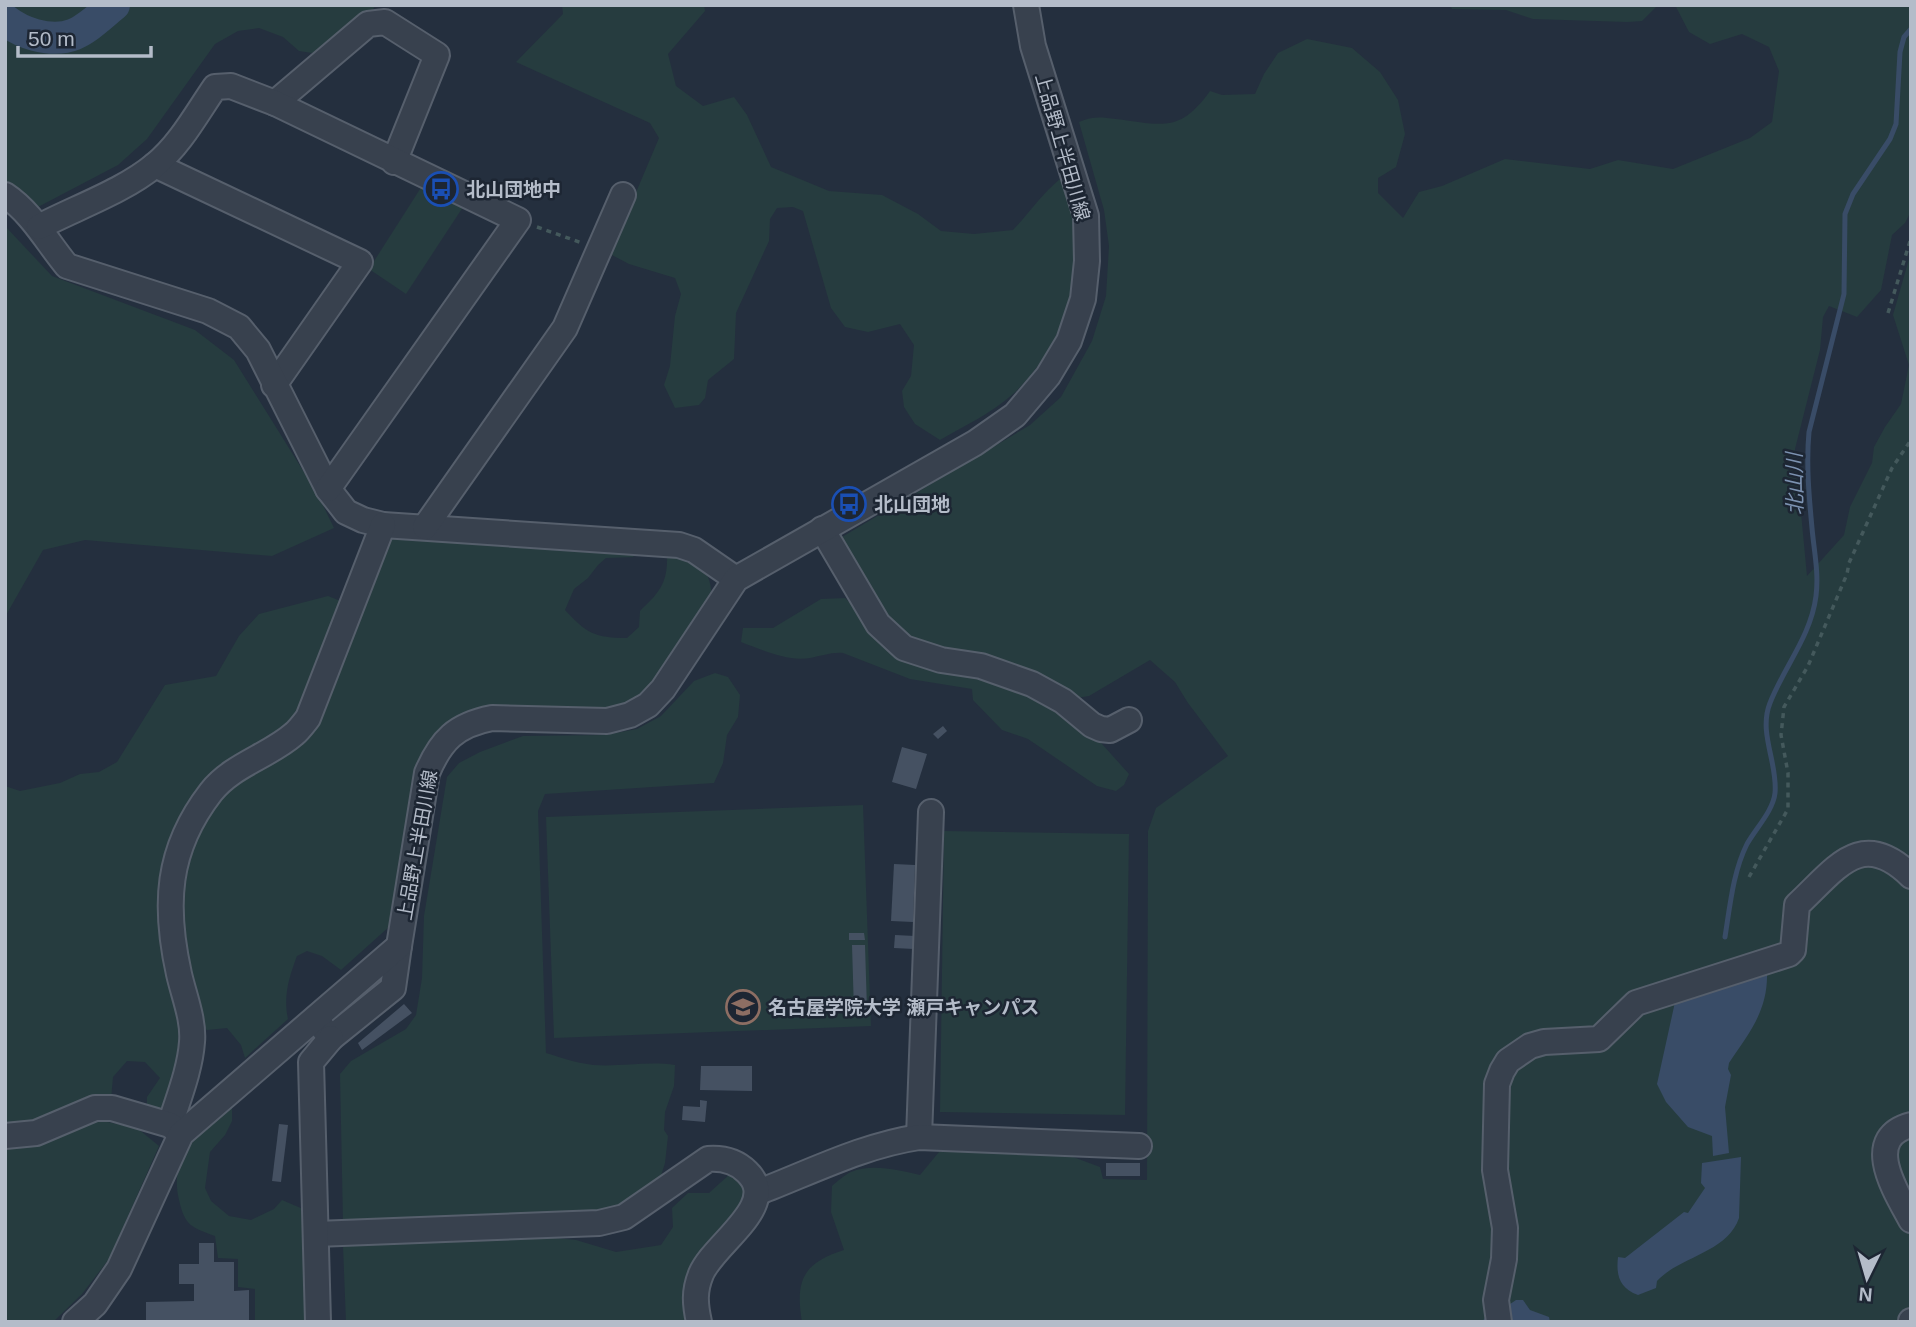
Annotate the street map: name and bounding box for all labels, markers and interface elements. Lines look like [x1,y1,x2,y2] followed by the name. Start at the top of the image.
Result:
[18,14,150,58] scale bar
[28,27,75,50] text: 50 m
[1031,71,1094,223] street label: 上品野上半田川線
[422,170,460,208] bus stop icon: 北山団地中
[466,179,561,200] place label: 北山団地中
[1782,450,1807,516] water label: 北山川
[830,485,868,523] bus stop icon: 北山団地
[874,494,950,515] place label: 北山団地
[394,768,441,922] street label: 上品野上半田川線
[724,988,762,1026] school or university icon: 名古屋学院大学 瀬戸キャンパス
[768,997,1039,1018] place label: 名古屋学院大学 瀬戸キャンパス
[1832,1243,1902,1313] north arrow
[1858,1283,1873,1305] text: N

